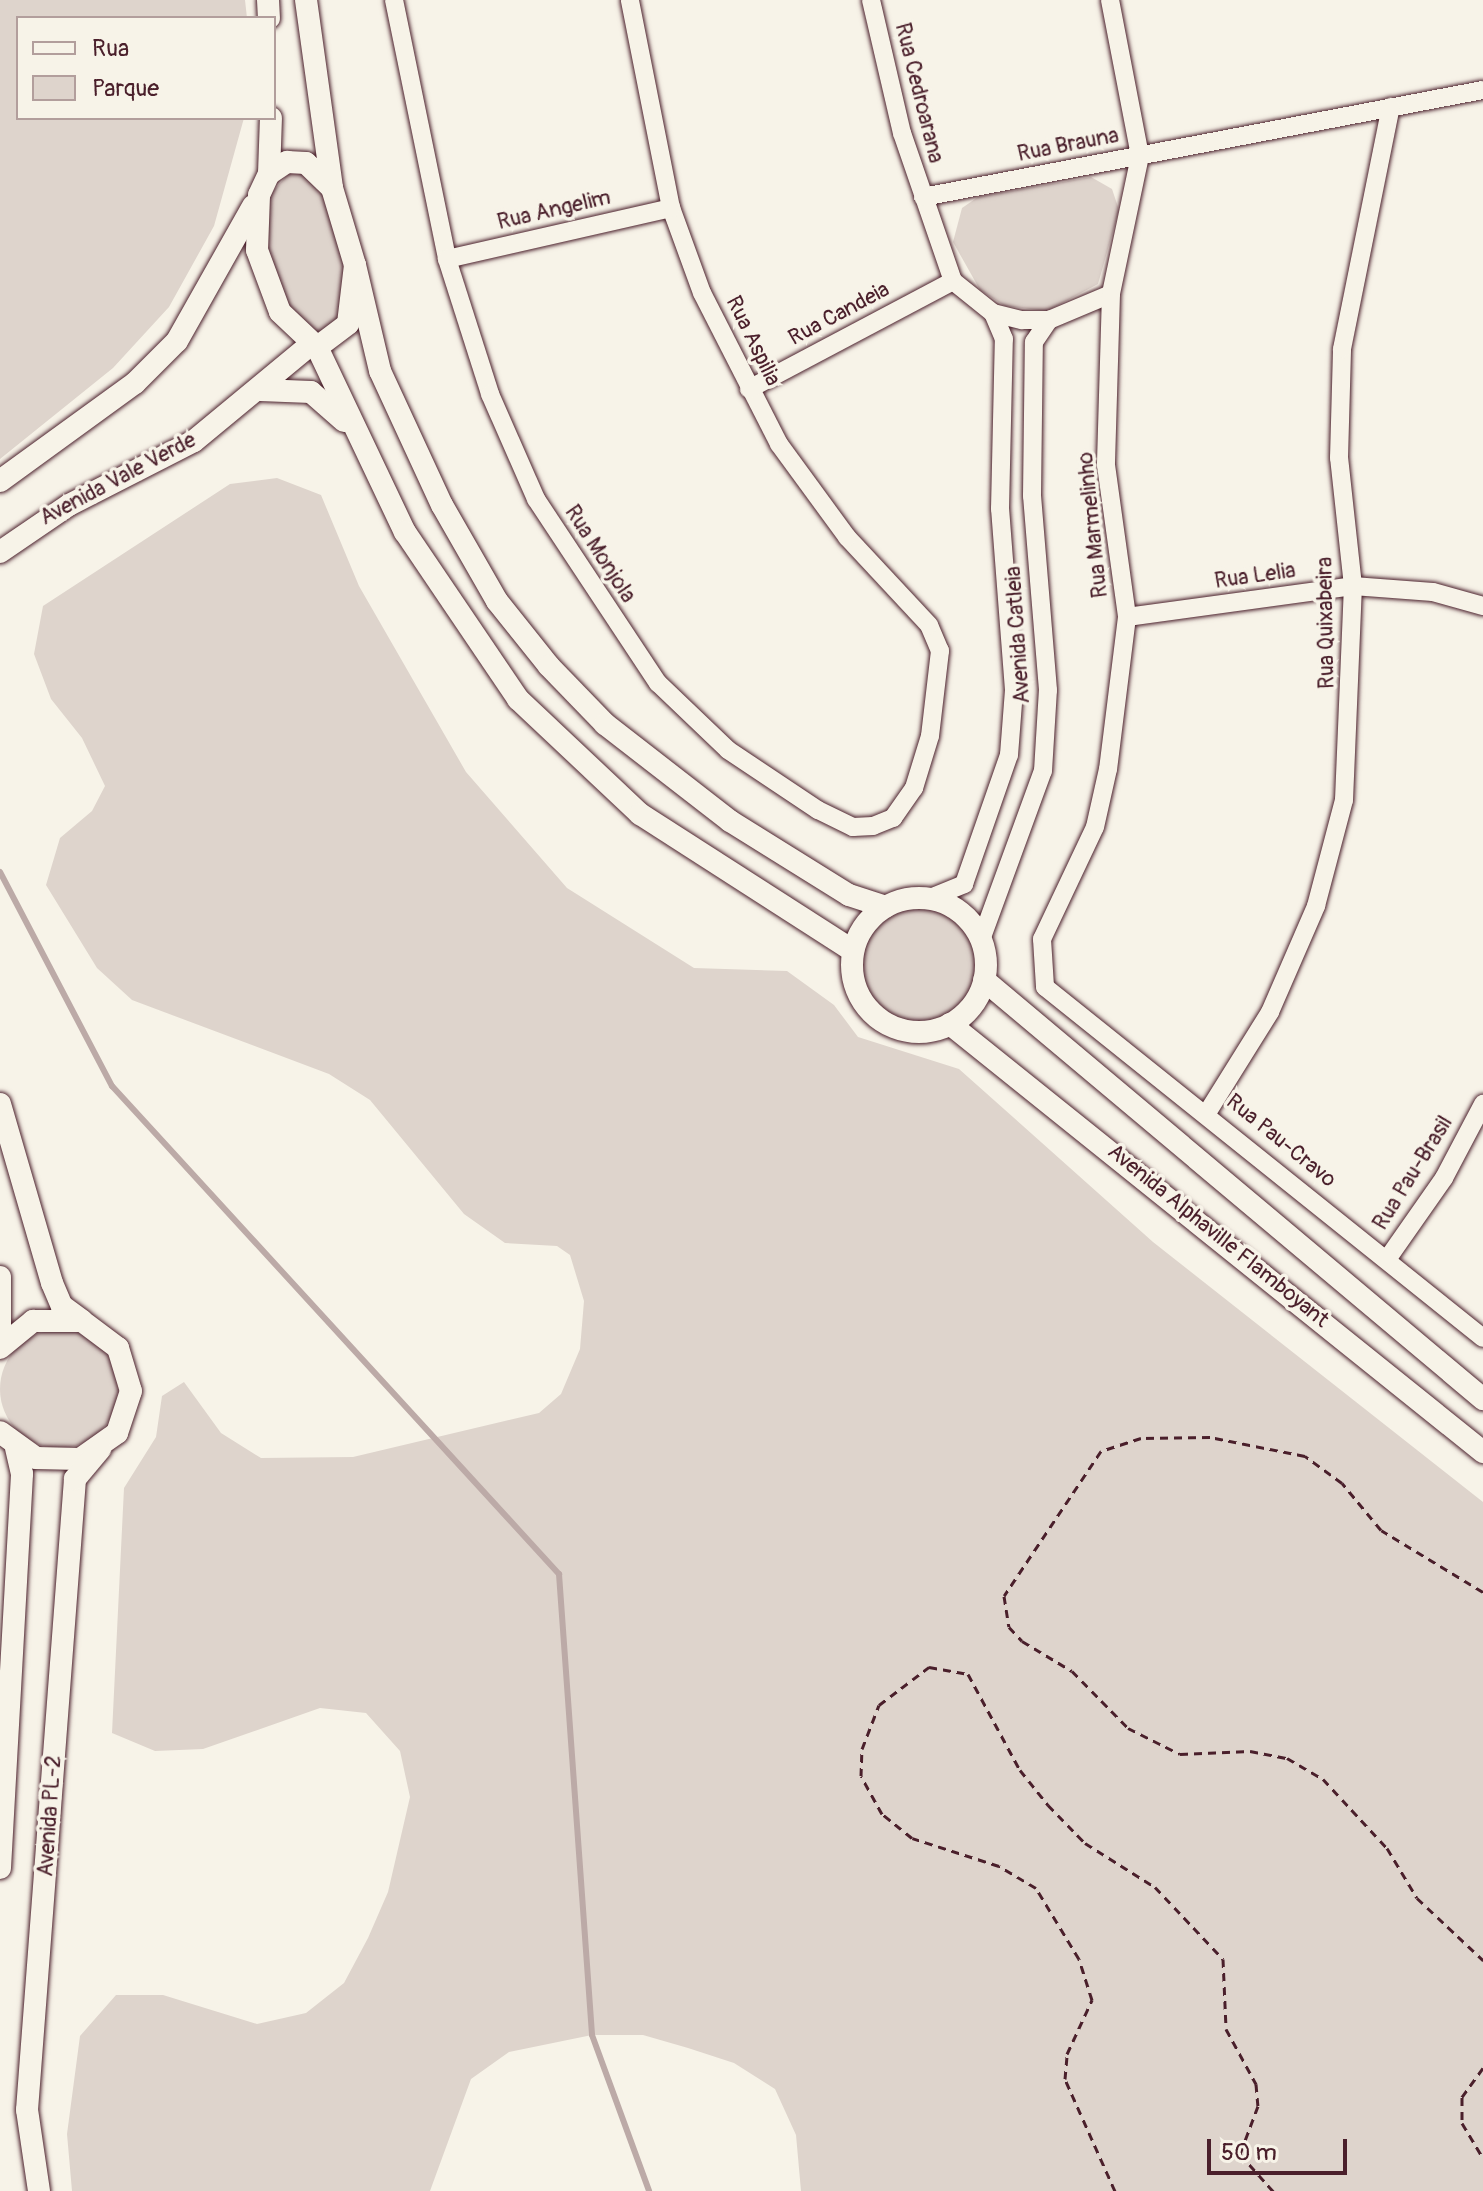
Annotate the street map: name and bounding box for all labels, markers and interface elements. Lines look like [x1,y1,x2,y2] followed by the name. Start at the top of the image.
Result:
[16,16,276,120] legend
[889,20,949,166] street label: Rua Cedroarana
[92,34,129,63] text: Rua
[92,74,159,103] text: Parque
[1015,122,1121,168] street label: Rua Brauna
[495,184,613,236] street label: Rua Angelim
[784,276,894,352] street label: Rua Candeia
[720,292,786,390] street label: Rua Aspilia
[35,427,201,531] street label: Avenida Vale Verde
[1072,451,1114,599] street label: Rua Marmelinho
[559,500,641,608] street label: Rua Monjola
[1213,557,1297,595] street label: Rua Lelia
[1312,557,1340,689] street label: Rua Quixabeira
[1000,565,1036,705] street label: Avenida Catleia
[1221,1089,1341,1193] street label: Rua Pau-Cravo
[1367,1111,1459,1235] street label: Rua Pau-Brasil
[1102,1139,1334,1333] street label: Avenida Alphaville Flamboyant
[33,1754,67,1878] street label: Avenida PL-2
[1211,2123,1351,2173] scale bar
[1221,2138,1277,2167] text: 50 m

